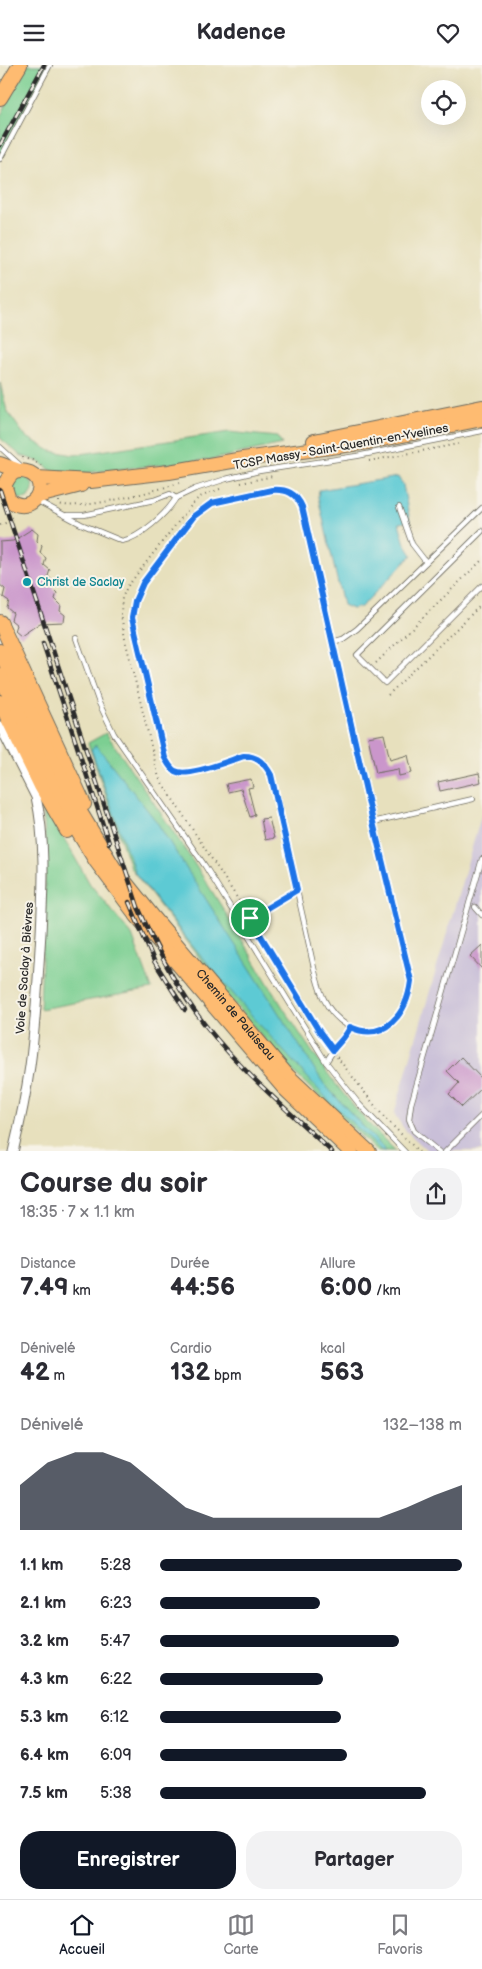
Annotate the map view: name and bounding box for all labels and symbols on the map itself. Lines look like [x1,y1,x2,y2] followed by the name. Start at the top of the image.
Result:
[232,421,450,473] street label: TCSP Massy - Saint-Quentin-en-Yvelines
[37,575,125,590] place label: Christ de Saclay
[21,576,33,588] marker: Christ de Saclay
[229,897,271,939] pin
[13,901,37,1035] street label: Voie de Saclay à Bièvres
[193,966,279,1063] street label: Chemin de Palaiseau

